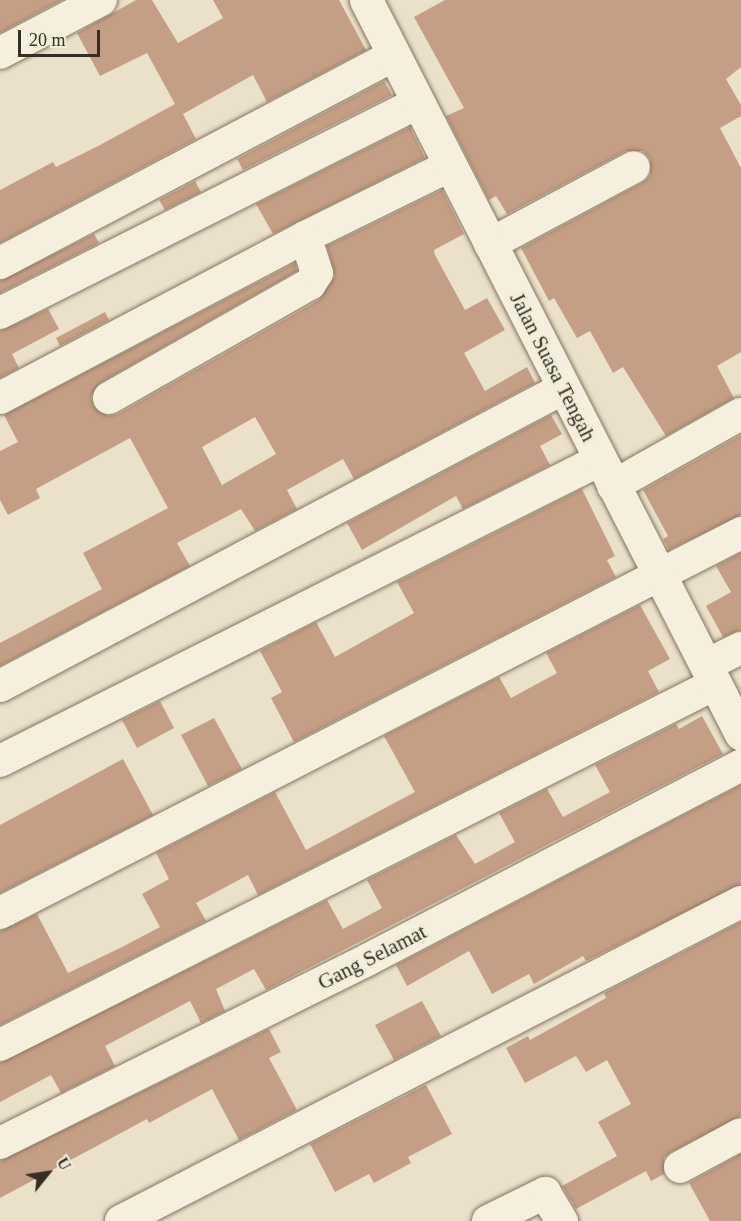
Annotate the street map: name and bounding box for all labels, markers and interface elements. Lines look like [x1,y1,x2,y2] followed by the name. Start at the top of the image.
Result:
[21,18,104,56] scale bar
[29,30,66,50] text: 20 m
[505,288,601,446] street label: Jalan Suasa Tengah
[314,919,430,995] street label: Gang Selamat
[18,1143,78,1203] north arrow
[54,1154,74,1173] text: U

